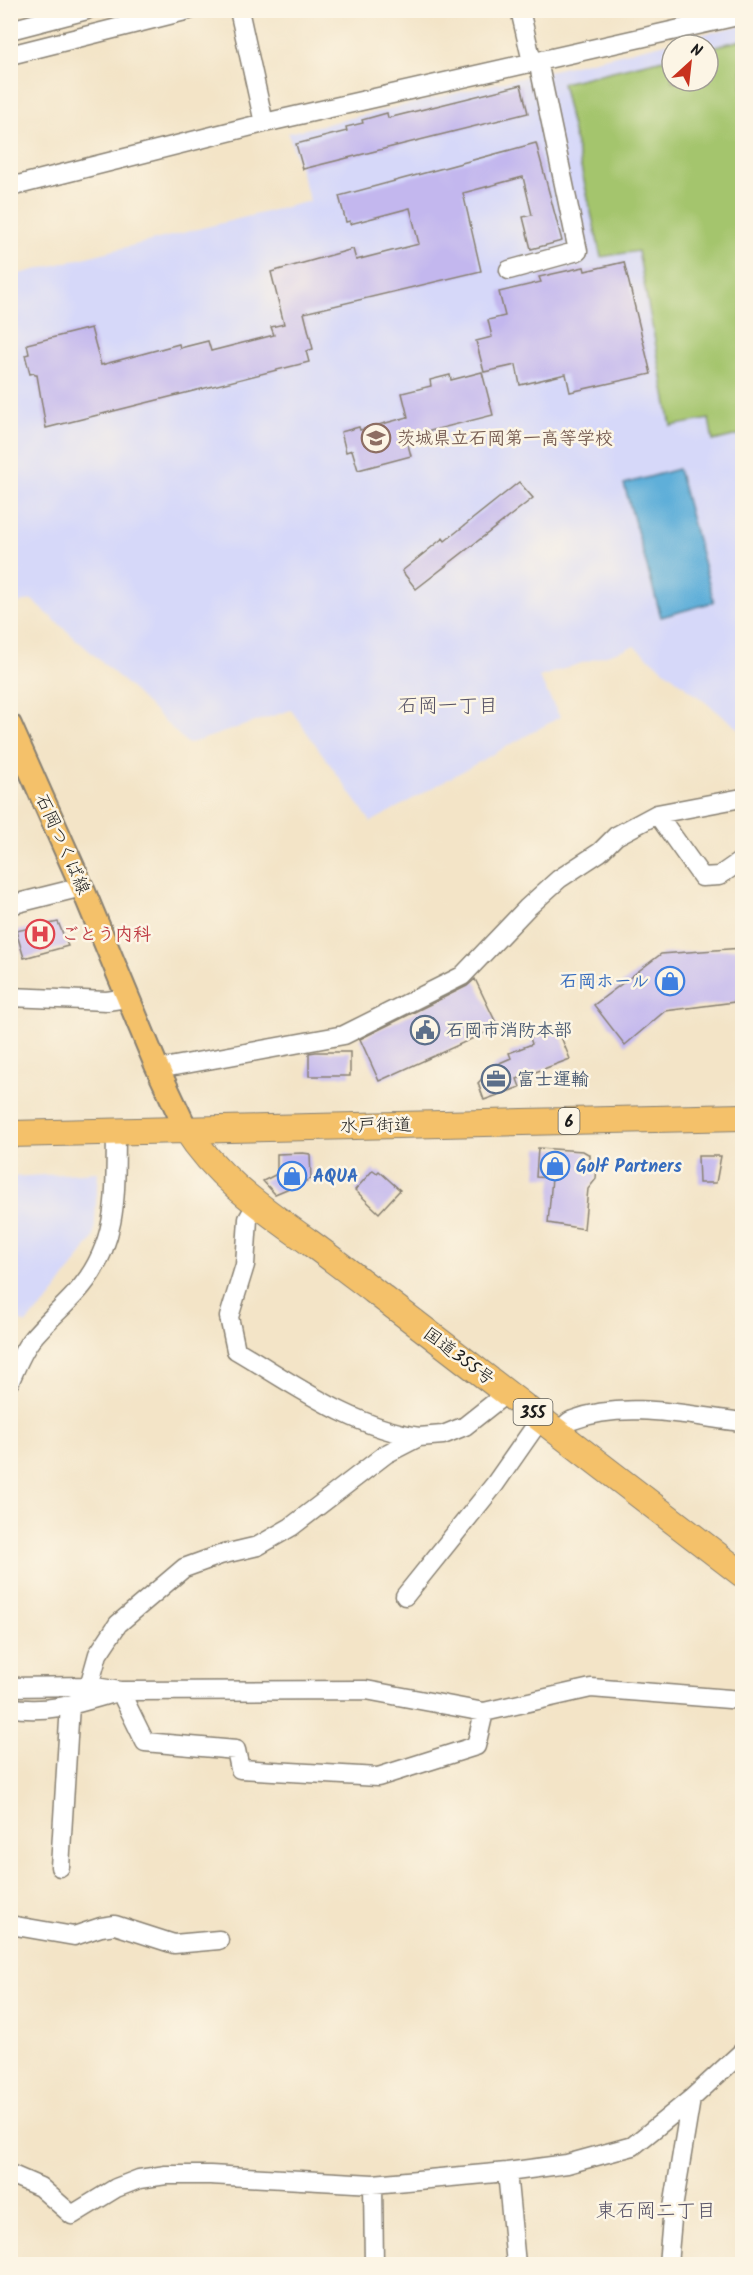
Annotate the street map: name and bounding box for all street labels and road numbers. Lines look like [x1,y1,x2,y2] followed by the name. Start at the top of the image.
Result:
[26,789,97,900] street label: 石岡つくば線
[558,1108,580,1134] road number: 6
[340,1111,412,1142] street label: 水戸街道
[416,1320,500,1394] street label: 国道355号
[514,1399,552,1425] road number: 355

